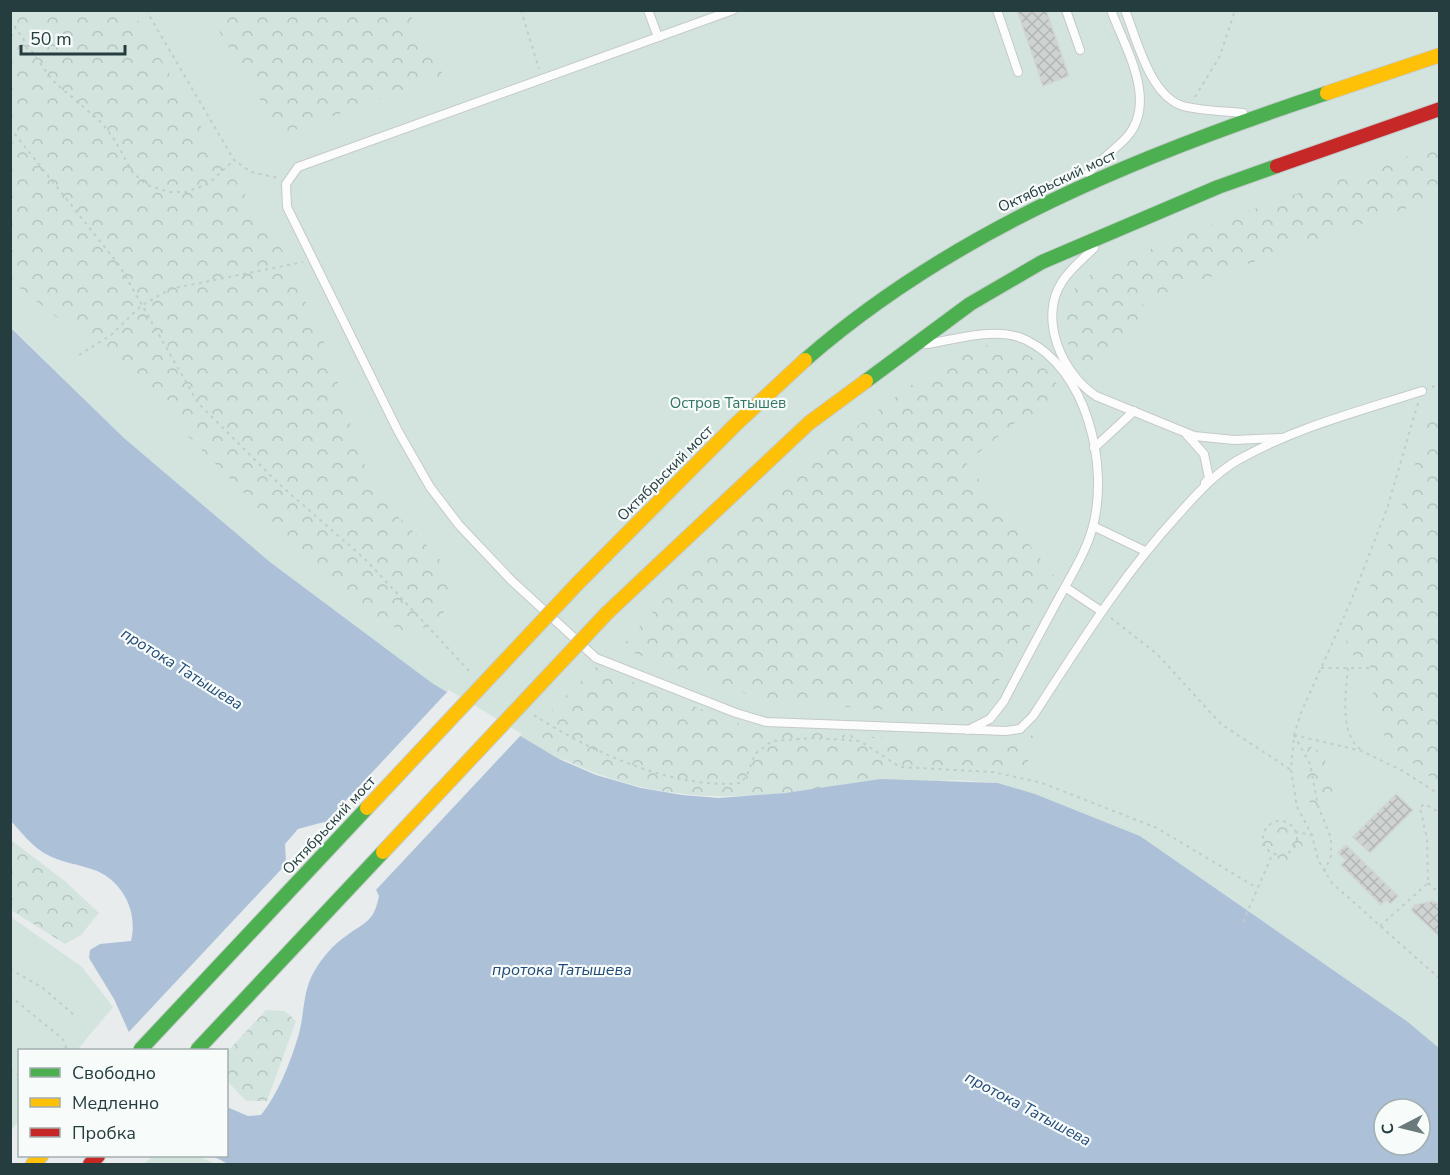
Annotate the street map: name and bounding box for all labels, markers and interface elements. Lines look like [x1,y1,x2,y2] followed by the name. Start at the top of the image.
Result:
[21,18,124,56] scale bar
[30,27,72,51] text: 50 m
[995,145,1120,217] street label: Октябрьский мост
[670,393,786,413] park label: Остров Татышев
[613,420,718,525] street label: Октябрьский мост
[117,623,247,715] water label: протока Татышева
[278,771,380,879] street label: Октябрьский мост
[492,959,632,981] water label: протока Татышева
[18,1049,228,1157] legend
[72,1061,156,1085] text: Свободно
[961,1066,1095,1152] water label: протока Татышева
[72,1091,159,1115] text: Медленно
[1372,1097,1432,1157] north arrow
[72,1121,136,1145] text: Пробка
[1377,1122,1400,1135] text: С

